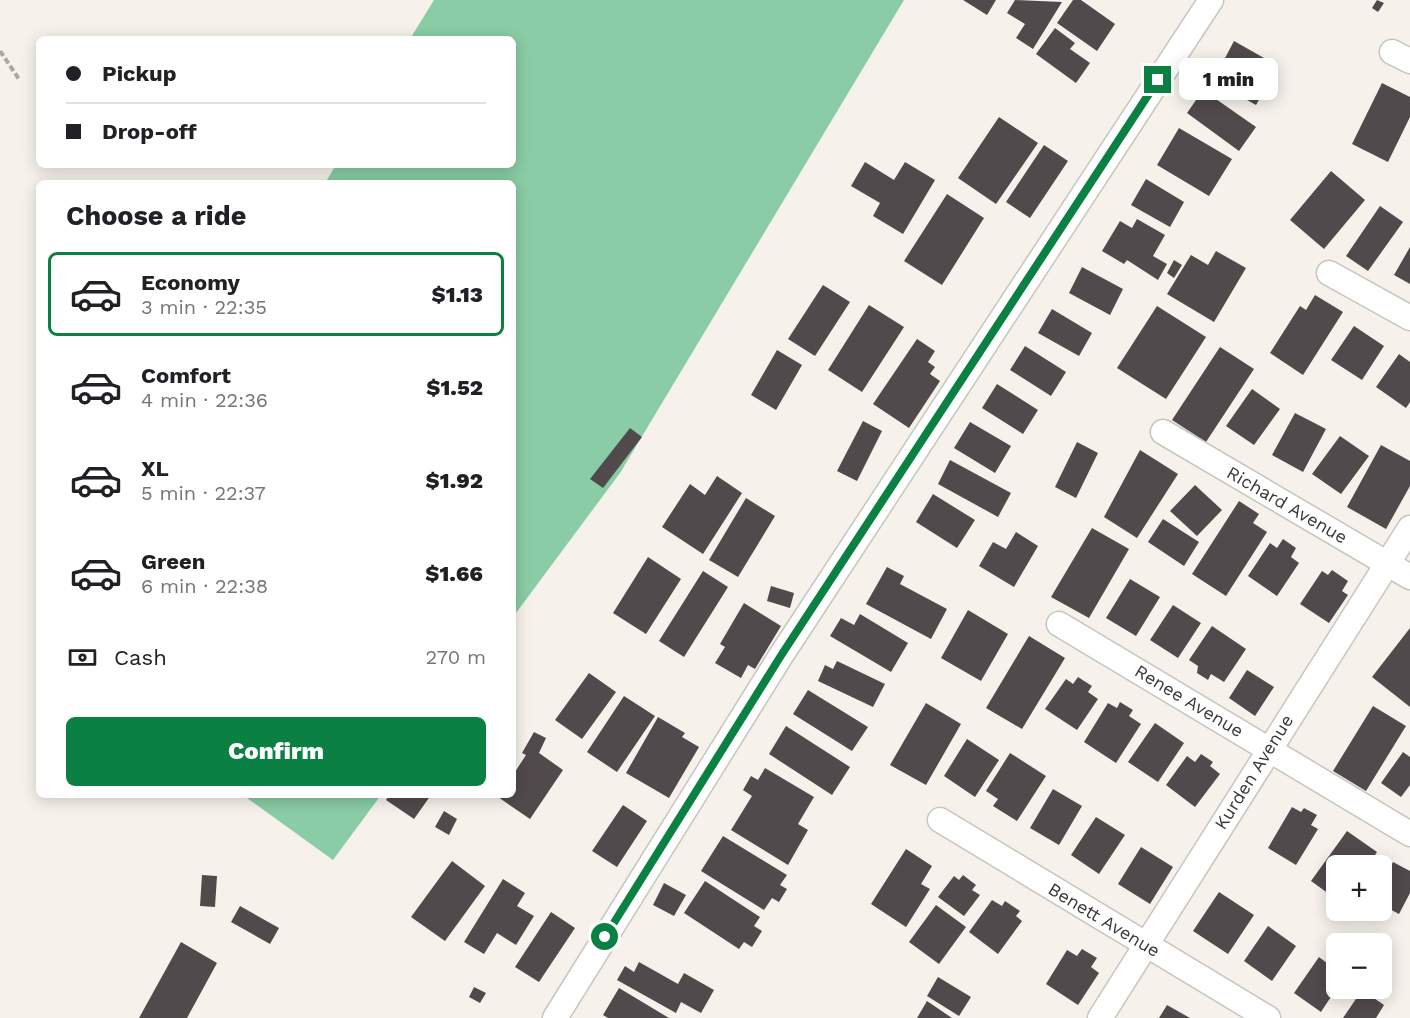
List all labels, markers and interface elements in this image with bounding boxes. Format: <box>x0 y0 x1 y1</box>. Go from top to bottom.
callout: 1 min <box>1179 59 1278 101</box>
text: Pickup <box>102 61 177 86</box>
route end <box>1144 66 1171 93</box>
text: 1 min <box>1203 67 1254 91</box>
text: Drop-off <box>102 119 197 144</box>
text: Choose a ride <box>66 200 246 232</box>
icon: car <box>69 267 123 321</box>
text: Economy <box>141 270 240 295</box>
text: $1.13 <box>432 282 483 307</box>
text: 3 min · 22:35 <box>141 295 267 319</box>
icon: car <box>69 360 123 414</box>
text: Comfort <box>141 363 231 388</box>
text: $1.52 <box>426 375 483 400</box>
text: 4 min · 22:36 <box>141 388 268 412</box>
icon: car <box>69 453 123 507</box>
text: XL <box>141 456 169 481</box>
street label: Richard Avenue <box>1223 462 1351 548</box>
text: $1.92 <box>426 468 483 493</box>
text: 5 min · 22:37 <box>141 481 266 505</box>
icon: car <box>69 546 123 600</box>
text: Green <box>141 549 205 574</box>
text: $1.66 <box>425 561 483 586</box>
text: 6 min · 22:38 <box>141 574 268 598</box>
icon: cash <box>66 641 99 674</box>
text: Cash <box>114 645 167 670</box>
text: 270 m <box>426 645 486 669</box>
street label: Renee Avenue <box>1131 660 1247 741</box>
street label: Kurden Avenue <box>1210 710 1297 833</box>
button: Confirm <box>66 717 486 786</box>
map controls <box>1326 855 1392 999</box>
button: + <box>1326 855 1392 921</box>
street label: Benett Avenue <box>1045 878 1164 961</box>
route start <box>591 923 618 950</box>
button: − <box>1326 933 1392 999</box>

